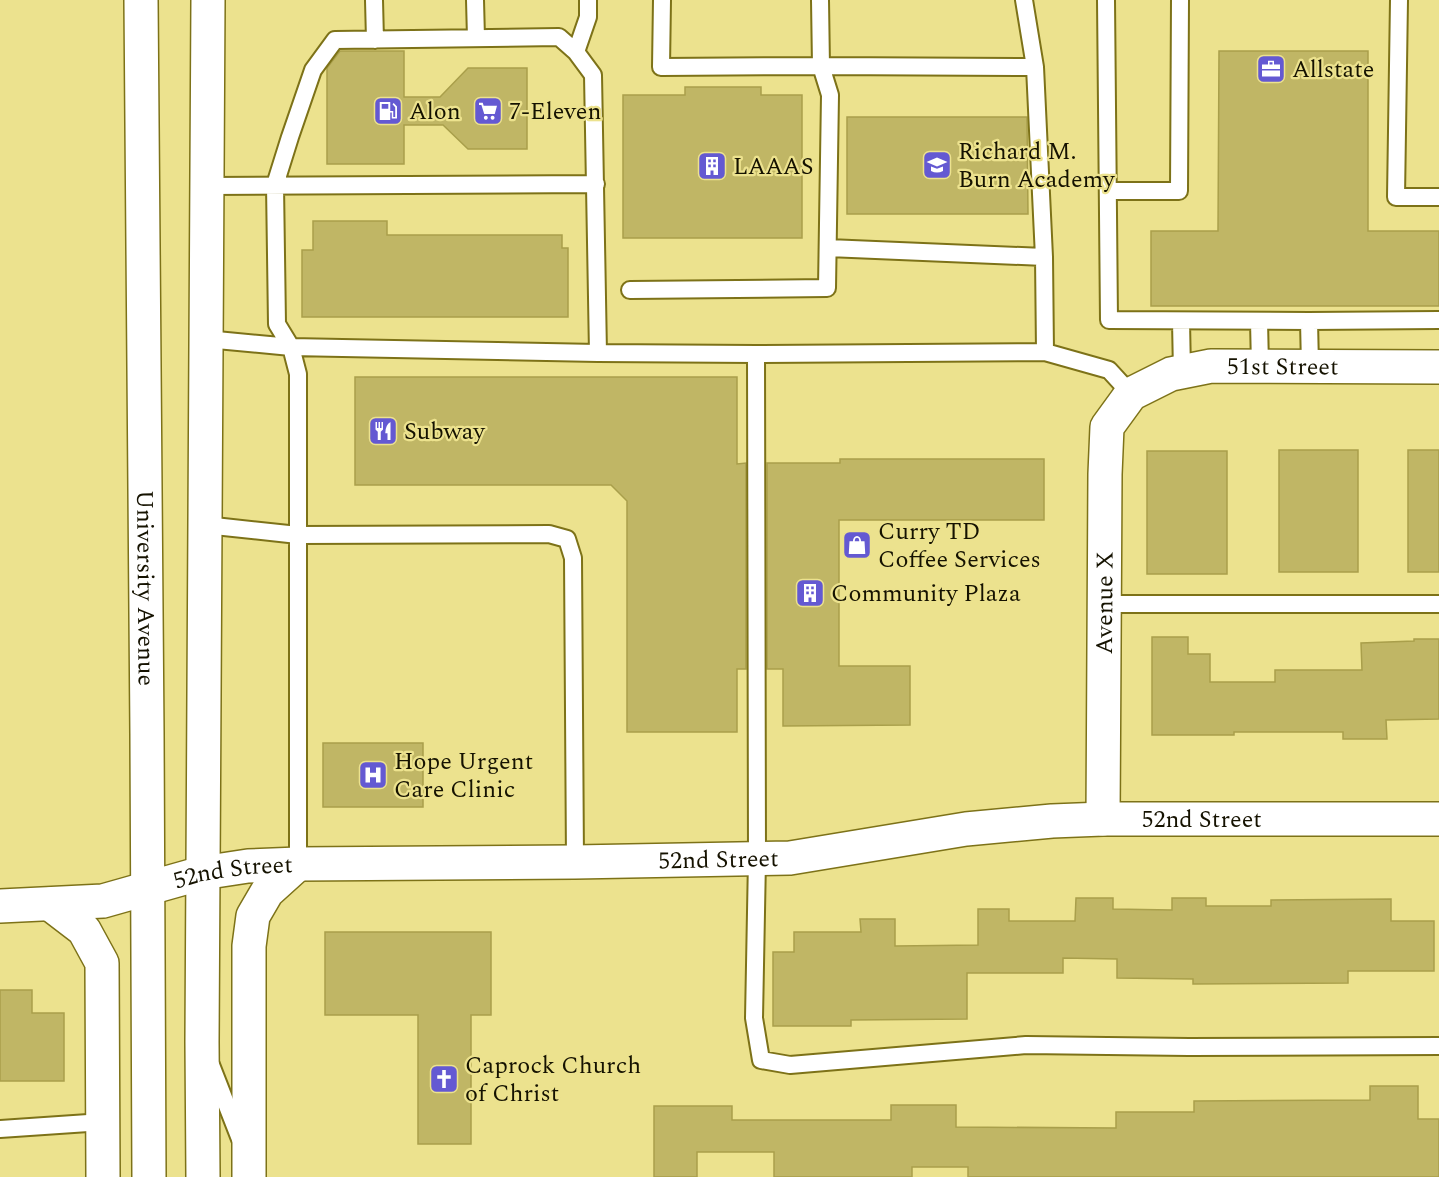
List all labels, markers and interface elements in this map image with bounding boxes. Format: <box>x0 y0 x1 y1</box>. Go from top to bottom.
place label: Allstate <box>1292 52 1374 88</box>
office icon: Allstate <box>1255 53 1287 85</box>
place label: Alon <box>409 94 461 130</box>
place label: 7-Eleven <box>509 94 601 130</box>
fuel station icon: Alon <box>372 95 404 127</box>
supermarket icon: 7-Eleven <box>472 95 504 127</box>
place label: Richard M. Burn Academy <box>958 134 1116 198</box>
place label: LAAAS <box>733 149 813 185</box>
school or university icon: Richard M. Burn Academy <box>921 149 953 181</box>
building icon: LAAAS <box>696 150 728 182</box>
street label: 51st Street <box>1227 349 1339 386</box>
place label: Subway <box>404 414 486 450</box>
restaurant icon: Subway <box>367 415 399 447</box>
street label: University Avenue <box>126 490 164 686</box>
place label: Curry TD Coffee Services <box>878 514 1041 578</box>
shop icon: Curry TD Coffee Services <box>841 529 873 561</box>
street label: Avenue X <box>1087 551 1124 655</box>
place label: Community Plaza <box>831 576 1021 612</box>
building icon: Community Plaza <box>794 577 826 609</box>
place label: Hope Urgent Care Clinic <box>394 744 533 808</box>
hospital icon: Hope Urgent Care Clinic <box>357 759 389 791</box>
street label: 52nd Street <box>1141 802 1262 838</box>
street label: 52nd Street <box>658 841 779 879</box>
street label: 52nd Street <box>169 847 293 899</box>
place label: Caprock Church of Christ <box>465 1048 641 1112</box>
church icon: Caprock Church of Christ <box>428 1063 460 1095</box>

